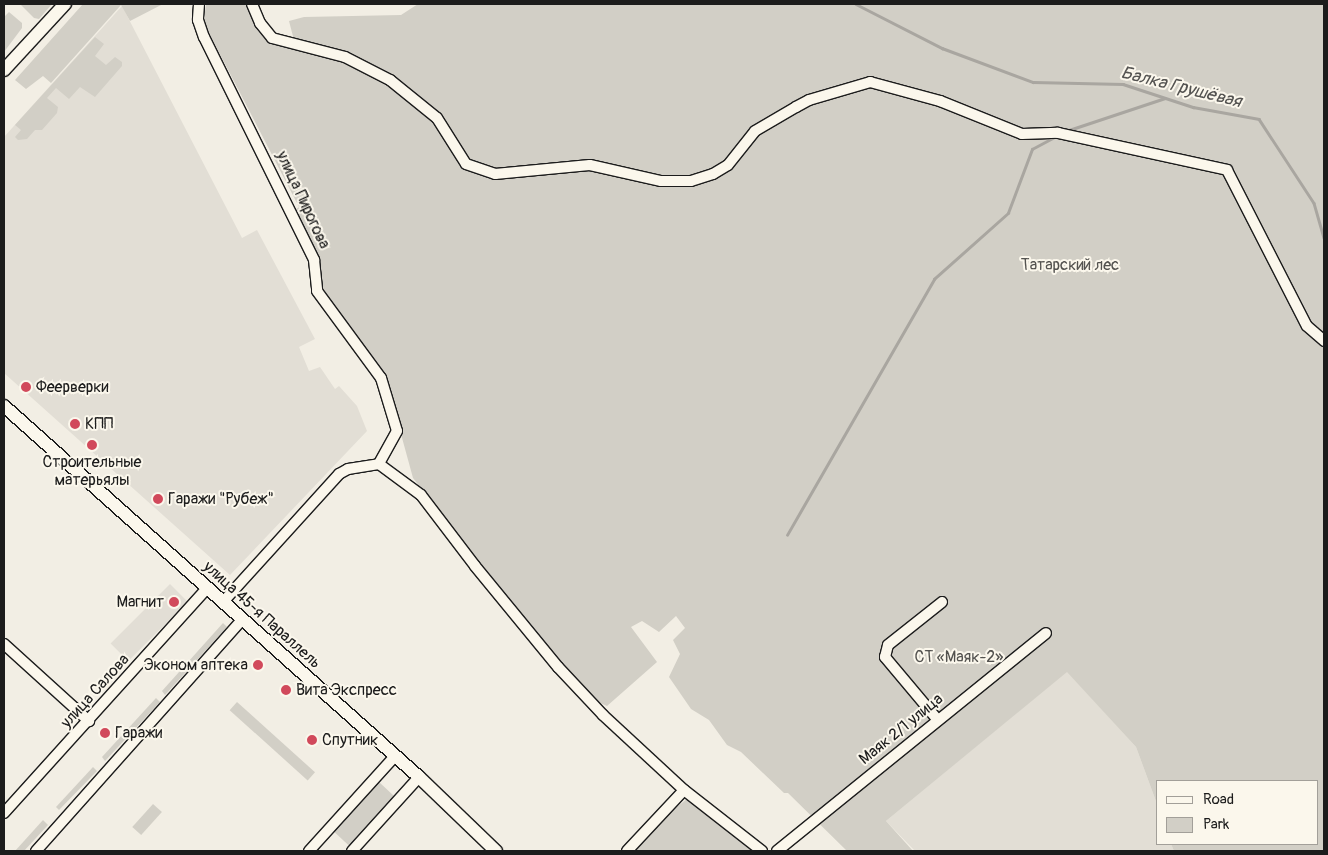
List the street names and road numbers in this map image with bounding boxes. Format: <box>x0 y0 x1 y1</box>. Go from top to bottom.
street label: улица Пирогова <box>272 148 334 252</box>
street label: улица 45-я Параллель <box>199 557 325 673</box>
street label: улица Салова <box>57 650 133 732</box>
street label: Маяк 2/1 улица <box>855 689 947 769</box>

